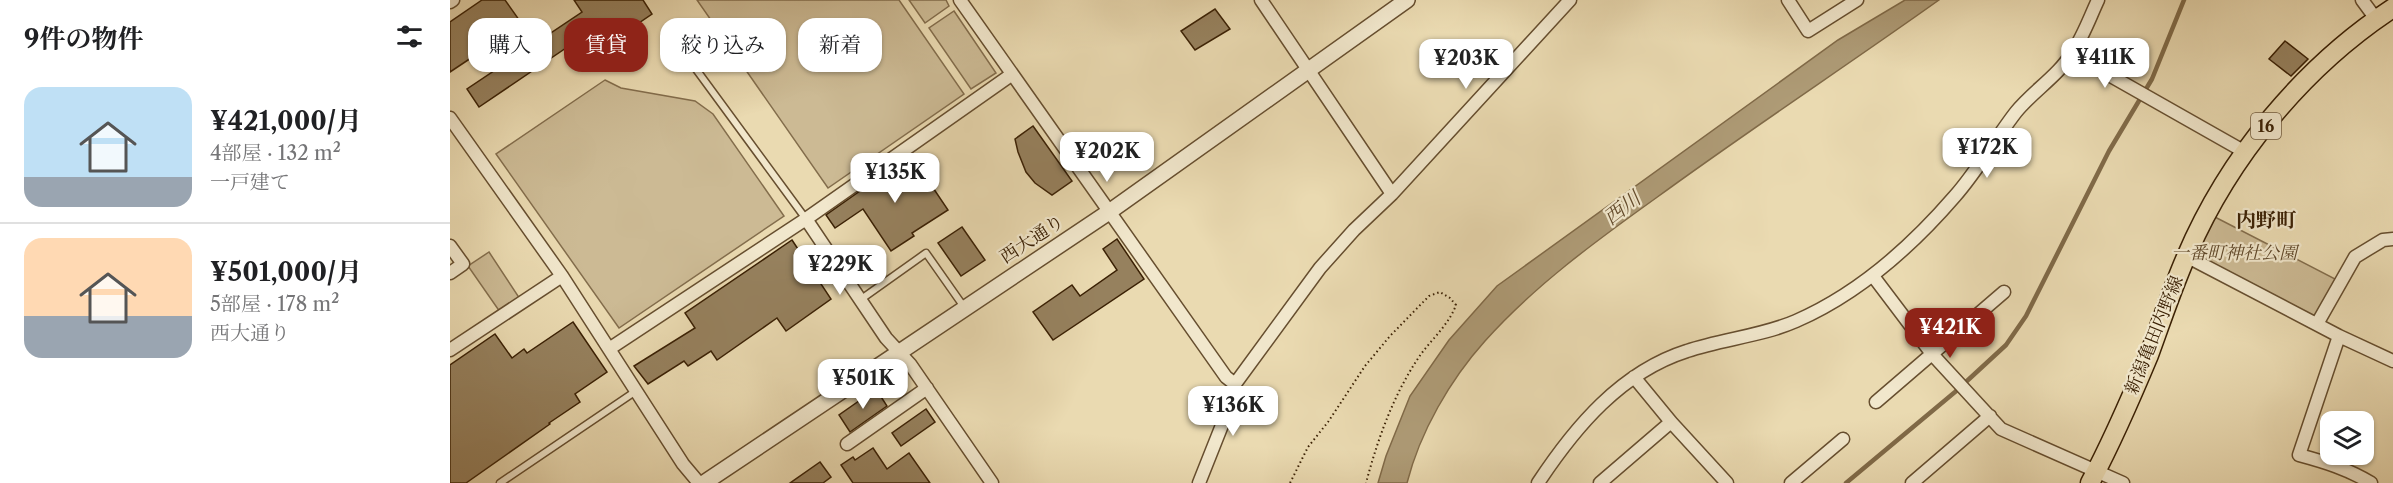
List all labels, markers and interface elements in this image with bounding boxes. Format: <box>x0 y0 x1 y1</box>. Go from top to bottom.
chip: 購入 <box>468 18 552 72</box>
chip: 賃貸 <box>564 18 648 72</box>
chip: 絞り込み <box>660 18 786 72</box>
chip: 新着 <box>798 18 882 72</box>
icon: filters <box>393 20 426 53</box>
text: 9件の物件 <box>24 23 144 55</box>
pin: ¥411K <box>2063 38 2147 89</box>
pin: ¥203K <box>1424 39 1508 90</box>
text: ¥411K <box>2075 45 2135 69</box>
text: ¥203K <box>1433 46 1499 70</box>
text: ¥421,000/月 <box>210 105 362 137</box>
icon: home <box>72 111 144 183</box>
road number: 16 <box>2251 113 2281 139</box>
pin: ¥172K <box>1945 128 2029 179</box>
pin: ¥202K <box>1065 132 1149 183</box>
text: ¥172K <box>1957 135 2017 159</box>
text: ¥202K <box>1074 139 1140 163</box>
text: 4部屋 · 132 m² <box>210 141 341 165</box>
pin: ¥135K <box>853 153 937 204</box>
text: ¥135K <box>864 160 926 184</box>
text: 一戸建て <box>210 170 290 194</box>
water label: 西川 <box>1599 185 1647 230</box>
district label: 内野町 <box>2236 208 2297 232</box>
street label: 西大通り <box>996 210 1068 268</box>
park label: 一番町神社公園 <box>2171 242 2300 264</box>
pin: ¥229K <box>798 245 882 296</box>
text: ¥229K <box>807 252 873 276</box>
text: ¥501,000/月 <box>210 256 362 288</box>
icon: home <box>72 262 144 334</box>
street label: 新潟亀田内野線 <box>2120 272 2188 398</box>
text: 5部屋 · 178 m² <box>210 292 339 316</box>
pin: ¥421K <box>1908 308 1992 359</box>
text: ¥421K <box>1919 315 1981 339</box>
text: 西大通り <box>210 321 290 345</box>
pin: ¥501K <box>821 359 905 410</box>
text: ¥501K <box>832 366 894 390</box>
pin: ¥136K <box>1191 386 1275 437</box>
text: ¥136K <box>1202 393 1264 417</box>
map controls <box>2320 411 2374 465</box>
button: layers <box>2320 411 2374 465</box>

